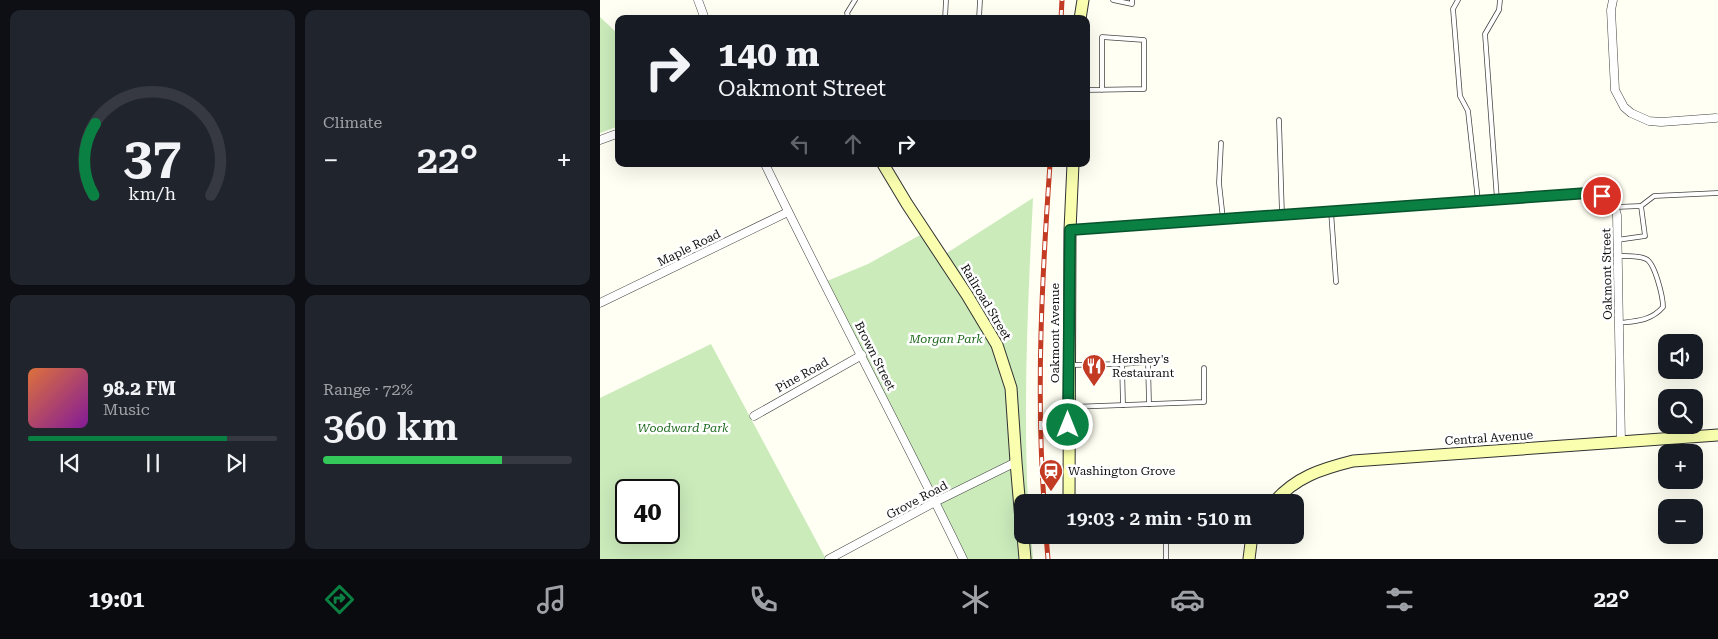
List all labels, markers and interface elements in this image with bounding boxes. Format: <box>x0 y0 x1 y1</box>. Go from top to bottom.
text: 140 m <box>718 34 819 75</box>
icon: right <box>635 35 700 100</box>
text: Oakmont Street <box>718 76 886 101</box>
text: Climate <box>323 113 382 132</box>
text: 37 <box>123 126 182 187</box>
icon: left <box>786 130 814 158</box>
icon: ahead <box>839 130 867 158</box>
icon: right <box>892 130 920 158</box>
text: 22° <box>417 138 478 182</box>
text: − <box>323 144 339 177</box>
text: + <box>556 144 572 177</box>
pin <box>1581 175 1623 217</box>
icon: arrive <box>1588 182 1616 210</box>
text: km/h <box>129 183 177 204</box>
street label: Maple Road <box>655 227 723 269</box>
street label: Oakmont Street <box>1599 228 1615 320</box>
street label: Railroad Street <box>958 262 1014 343</box>
street label: Oakmont Avenue <box>1048 282 1062 383</box>
street label: Brown Street <box>852 319 899 393</box>
park label: Morgan Park <box>908 332 983 346</box>
map controls <box>1658 334 1703 544</box>
button: sound <box>1658 334 1703 379</box>
place label: Hershey's Restaurant <box>1112 352 1175 380</box>
restaurant icon: Hershey's Restaurant <box>1081 353 1107 387</box>
street label: Pine Road <box>773 355 831 395</box>
text: 98.2 FM <box>103 377 176 400</box>
text: Range · 72% <box>323 380 413 399</box>
button: search <box>1658 389 1703 434</box>
position arrow <box>1041 398 1093 450</box>
text: Music <box>103 400 150 419</box>
text: 360 km <box>323 405 458 449</box>
park label: Woodward Park <box>638 421 729 435</box>
street label: Central Avenue <box>1444 428 1534 448</box>
button: + <box>1658 444 1703 489</box>
icon: previous <box>56 449 84 477</box>
icon: pause <box>139 449 167 477</box>
icon: next <box>222 449 250 477</box>
station icon: Washington Grove <box>1038 458 1064 492</box>
place label: Washington Grove <box>1068 464 1176 478</box>
street label: Grove Road <box>884 478 950 522</box>
speed limit sign: 40 <box>615 479 680 544</box>
button: − <box>1658 499 1703 544</box>
text: 19:03 · 2 min · 510 m <box>1066 507 1252 530</box>
icon: directions <box>322 582 357 617</box>
icon: music <box>534 582 569 617</box>
icon: phone <box>746 582 781 617</box>
icon: climate <box>958 582 993 617</box>
icon: car <box>1170 582 1205 617</box>
icon: filters <box>1382 582 1417 617</box>
text: 19:01 <box>89 587 145 612</box>
text: 22° <box>1594 587 1629 612</box>

